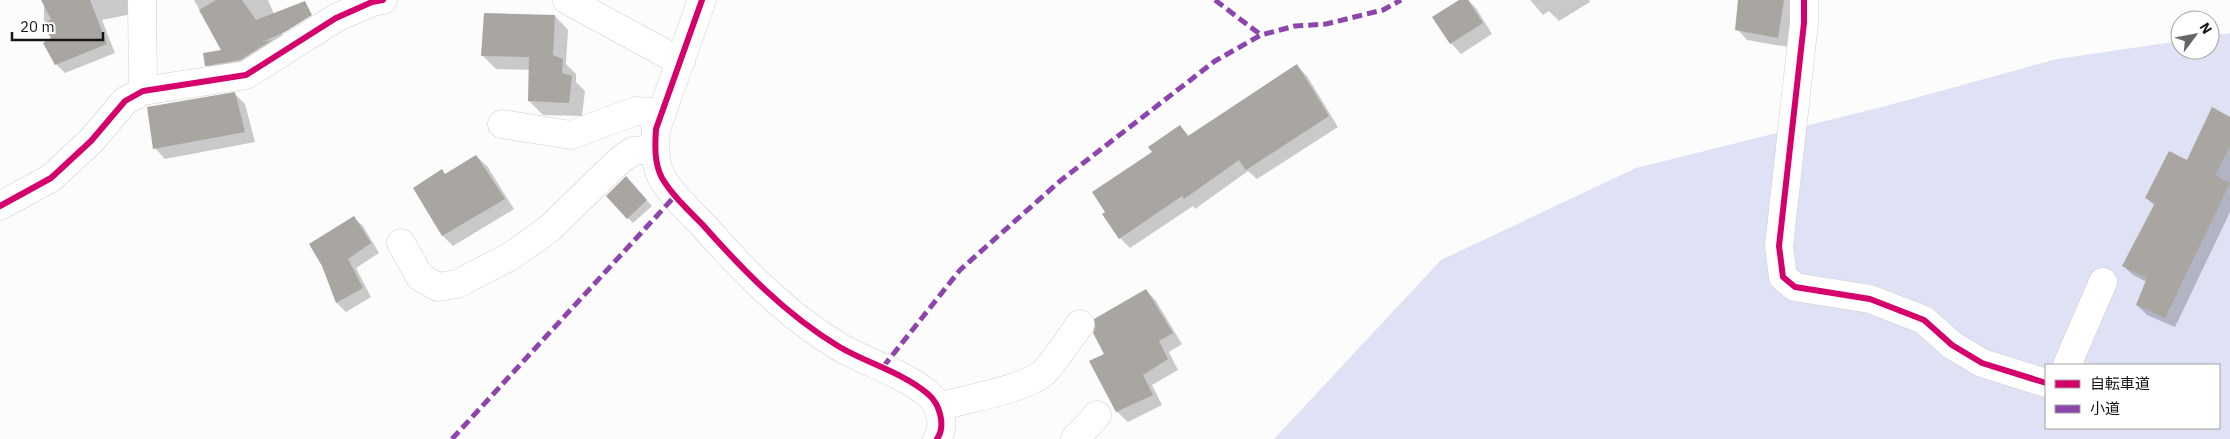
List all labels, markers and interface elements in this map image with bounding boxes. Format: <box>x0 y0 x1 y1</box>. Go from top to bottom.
scale bar <box>12 10 104 42</box>
north arrow <box>2170 10 2220 60</box>
text: 20 m <box>20 17 55 36</box>
text: N <box>2196 19 2216 37</box>
legend <box>2045 364 2220 429</box>
text: 自転車道 <box>2090 374 2150 393</box>
text: 小道 <box>2090 399 2120 418</box>

